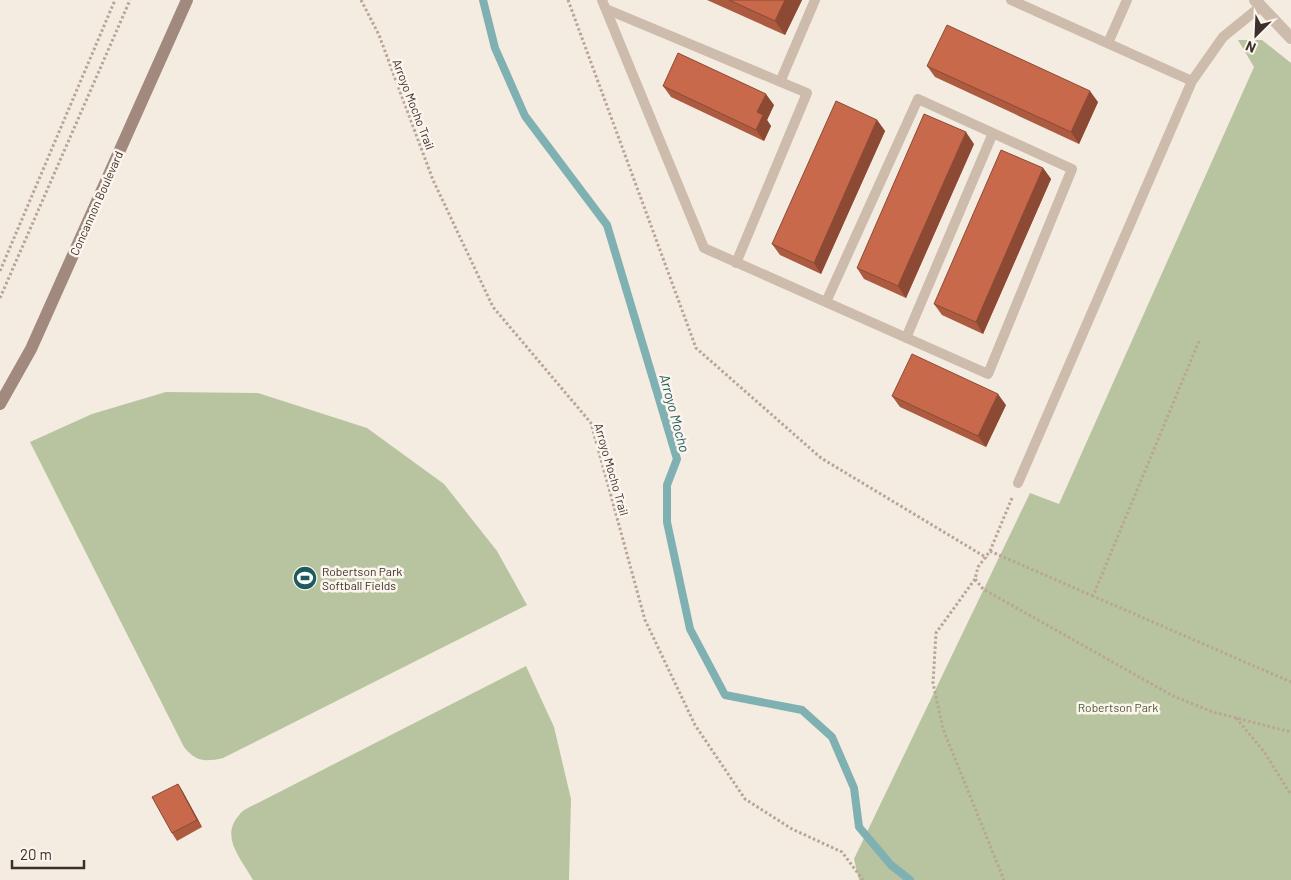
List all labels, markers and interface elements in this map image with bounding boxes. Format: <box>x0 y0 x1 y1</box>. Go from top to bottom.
north arrow <box>1231 10 1281 60</box>
text: N <box>1243 38 1258 57</box>
street label: Arroyo Mocho Trail <box>390 57 438 151</box>
street label: Concannon Boulevard <box>67 149 125 257</box>
water label: Arroyo Mocho <box>656 372 694 454</box>
street label: Arroyo Mocho Trail <box>592 421 632 517</box>
place label: Robertson Park Softball Fields <box>322 564 402 592</box>
sports icon: Robertson Park Softball Fields <box>292 565 318 591</box>
park label: Robertson Park <box>1078 700 1158 714</box>
scale bar <box>12 838 85 870</box>
text: 20 m <box>20 845 52 863</box>

